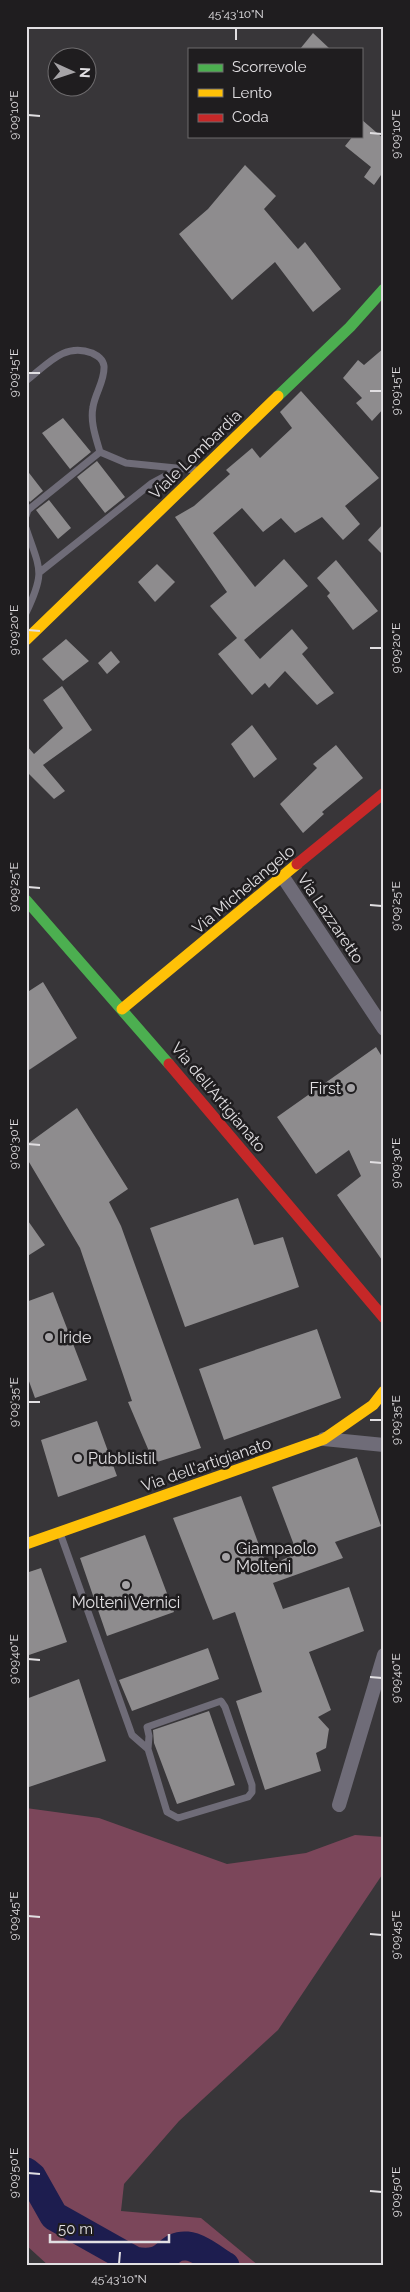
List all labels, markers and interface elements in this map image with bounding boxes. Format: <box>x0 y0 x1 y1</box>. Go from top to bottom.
text: 45°43'10"N <box>208 7 264 21</box>
north arrow <box>48 48 98 98</box>
legend <box>188 48 362 138</box>
text: Scorrevole <box>232 58 307 76</box>
text: N <box>77 67 93 78</box>
text: Lento <box>232 84 272 102</box>
text: 9°09'10"E <box>7 90 21 140</box>
text: Coda <box>232 108 269 126</box>
text: 9°09'10"E <box>389 109 403 159</box>
text: 9°09'15"E <box>7 349 21 397</box>
text: 9°09'15"E <box>389 367 403 415</box>
street label: Viale Lombardia <box>145 406 245 503</box>
text: 9°09'20"E <box>7 605 21 655</box>
text: 9°09'20"E <box>389 623 403 673</box>
street label: Via Michelangelo <box>188 841 298 938</box>
text: 9°09'25"E <box>7 862 21 912</box>
street label: Via Lazzaretto <box>294 870 368 967</box>
text: 9°09'25"E <box>389 881 403 931</box>
street label: Via dell'Artigianato <box>167 1039 270 1156</box>
place label: First <box>309 1079 342 1098</box>
marker: First <box>345 1082 357 1094</box>
text: 9°09'30"E <box>7 1119 21 1169</box>
text: 9°09'30"E <box>389 1138 403 1188</box>
place label: Iride <box>59 1328 91 1347</box>
marker: Iride <box>43 1331 55 1343</box>
text: 9°09'35"E <box>7 1377 21 1427</box>
text: 9°09'35"E <box>389 1395 403 1445</box>
street label: Via dell'artigianato <box>139 1433 274 1496</box>
place label: Pubblistil <box>88 1449 157 1468</box>
marker: Pubblistil <box>72 1452 84 1464</box>
place label: Giampaolo Molteni <box>236 1539 316 1576</box>
marker: Giampaolo Molteni <box>220 1551 232 1563</box>
marker: Molteni Vernici <box>120 1579 132 1591</box>
place label: Molteni Vernici <box>72 1593 180 1612</box>
text: 9°09'40"E <box>7 1634 21 1684</box>
text: 9°09'40"E <box>389 1653 403 1703</box>
text: 9°09'45"E <box>7 1891 21 1941</box>
text: 9°09'45"E <box>389 1910 403 1960</box>
text: 9°09'50"E <box>7 2148 21 2198</box>
text: 9°09'50"E <box>389 2167 403 2217</box>
scale bar <box>50 2212 169 2244</box>
text: 50 m <box>58 2220 93 2238</box>
text: 45°43'10"N <box>91 2272 147 2286</box>

